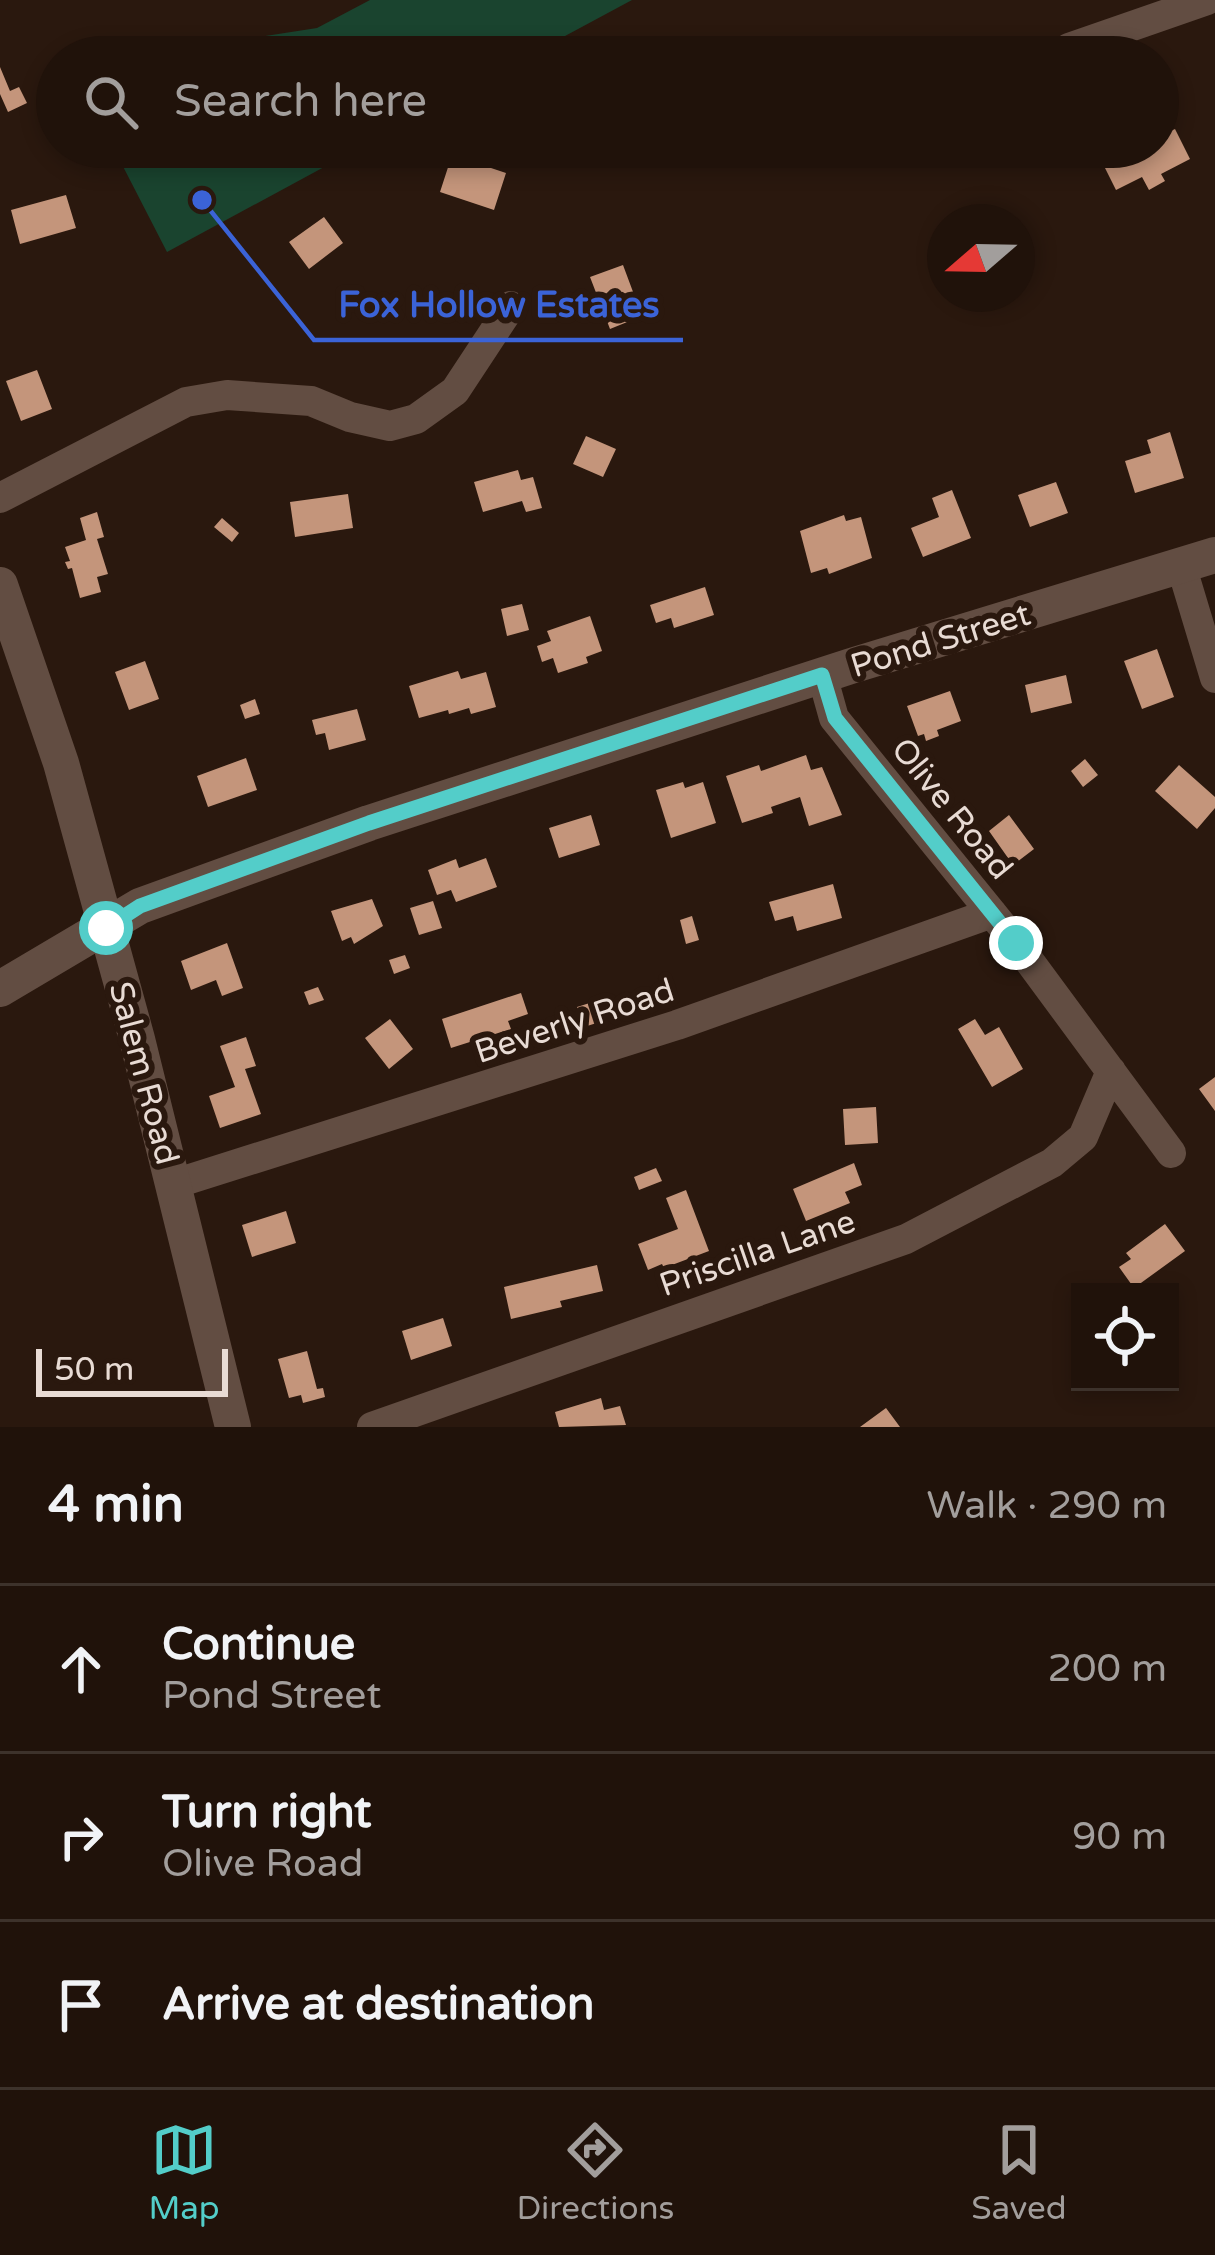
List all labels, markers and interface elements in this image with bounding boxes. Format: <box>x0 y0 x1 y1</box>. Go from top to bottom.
search box <box>36 36 1179 168</box>
icon: search <box>78 69 144 135</box>
text: Search here <box>174 75 427 129</box>
north arrow <box>927 204 1035 312</box>
callout: Fox Hollow Estates <box>314 268 683 340</box>
text: Fox Hollow Estates <box>338 284 660 327</box>
street label: Pond Street <box>846 595 1035 686</box>
street label: Olive Road <box>883 730 1021 887</box>
route start <box>79 901 133 955</box>
route end <box>989 916 1043 970</box>
street label: Beverly Road <box>470 971 679 1072</box>
street label: Salem Road <box>100 978 187 1169</box>
street label: Priscilla Lane <box>655 1202 860 1305</box>
map controls <box>1071 1283 1179 1391</box>
button: locate <box>1071 1283 1179 1391</box>
scale bar <box>36 1343 228 1396</box>
text: 50 m <box>54 1350 134 1389</box>
text: 4 min <box>48 1474 184 1536</box>
text: Walk · 290 m <box>926 1482 1167 1529</box>
text: Continue <box>162 1618 355 1672</box>
icon: ahead <box>48 1636 114 1702</box>
text: 200 m <box>1048 1645 1167 1692</box>
text: Pond Street <box>162 1672 381 1719</box>
text: Turn right <box>162 1786 371 1840</box>
icon: right <box>48 1804 114 1870</box>
text: 90 m <box>1072 1813 1167 1860</box>
text: Olive Road <box>162 1840 363 1887</box>
icon: arrive <box>48 1972 114 2038</box>
text: Arrive at destination <box>162 1978 594 2032</box>
tab: Map <box>148 2117 220 2228</box>
tab: Directions <box>516 2117 674 2228</box>
tab: Saved <box>971 2117 1067 2228</box>

